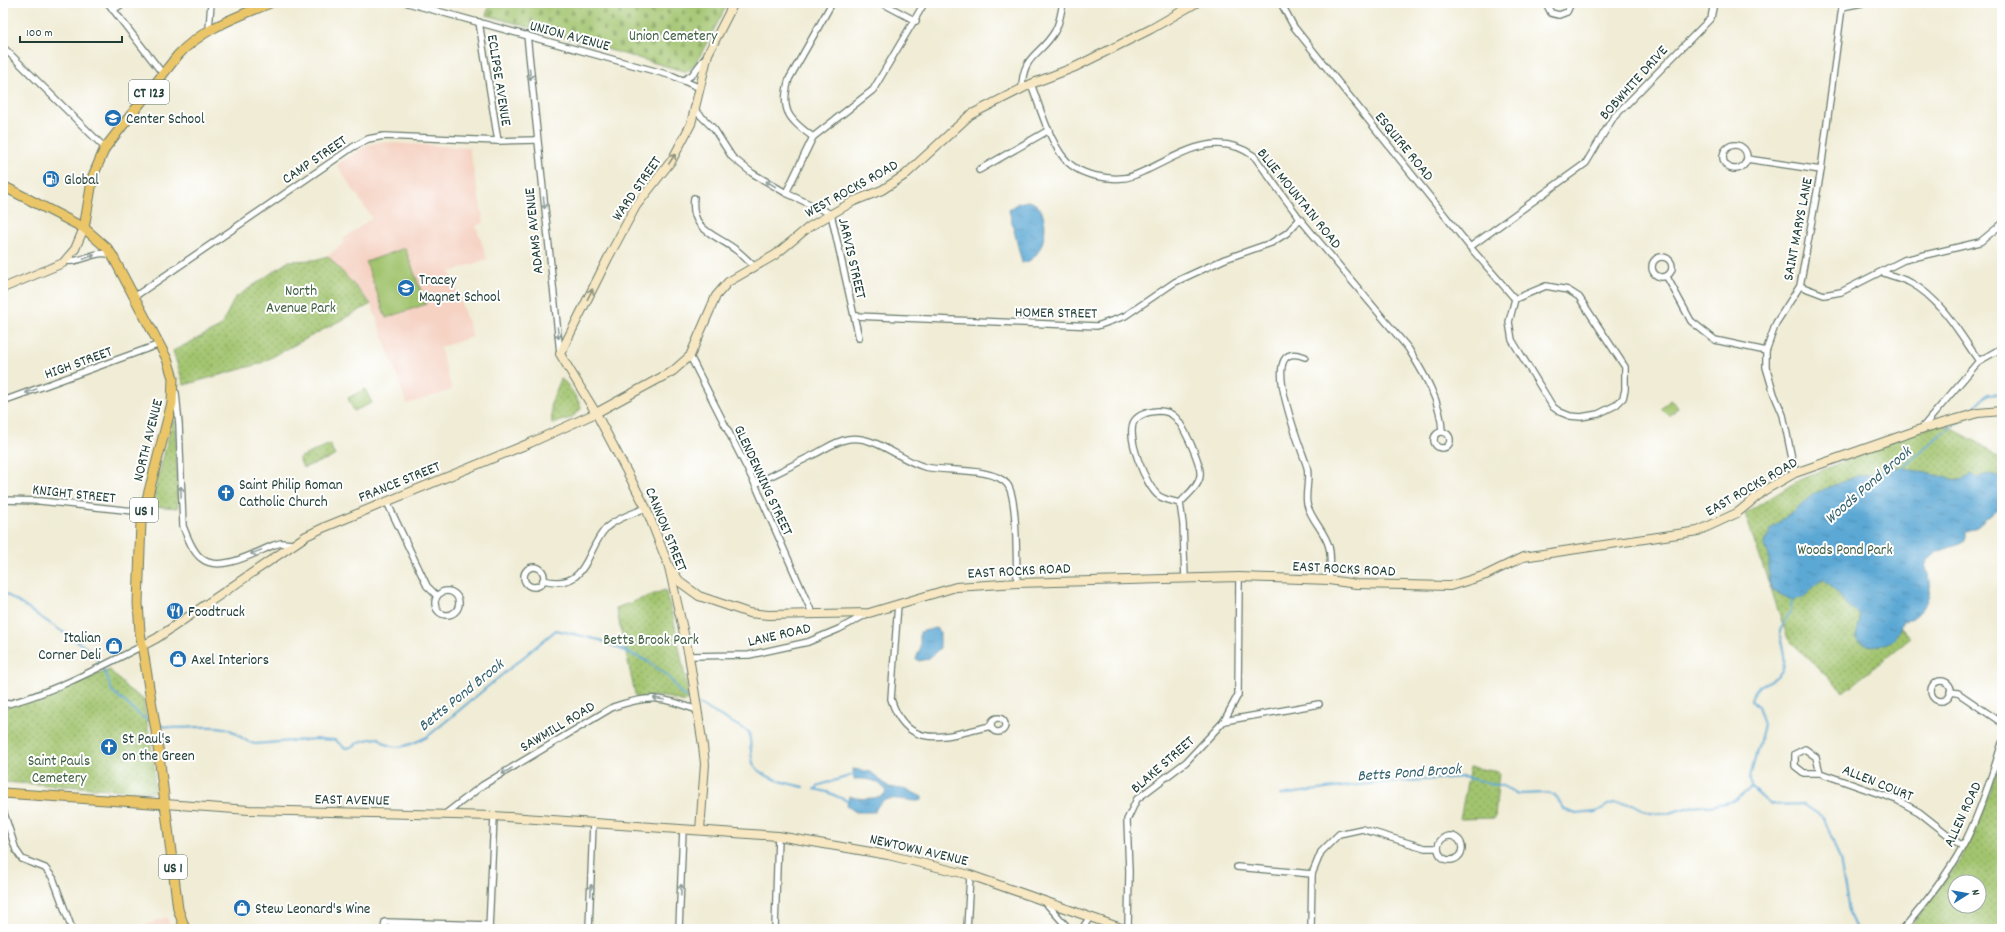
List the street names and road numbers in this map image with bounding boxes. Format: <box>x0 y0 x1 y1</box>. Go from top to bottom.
street label: UNION AVENUE <box>527 16 612 58</box>
street label: ECLIPSE AVENUE <box>480 33 516 128</box>
street label: BOBWHITE DRIVE <box>1595 41 1674 126</box>
road number: CT 123 <box>129 80 169 104</box>
street label: ESQUIRE ROAD <box>1369 108 1438 187</box>
street label: CAMP STREET <box>278 131 352 191</box>
street label: BLUE MOUNTAIN ROAD <box>1251 144 1346 255</box>
street label: WARD STREET <box>607 152 668 226</box>
street label: WEST ROCKS ROAD <box>801 155 903 224</box>
street label: SAINT MARYS LANE <box>1778 176 1820 283</box>
street label: ADAMS AVENUE <box>520 186 550 275</box>
street label: JARVIS STREET <box>831 216 871 301</box>
street label: HOMER STREET <box>1015 302 1097 326</box>
street label: HIGH STREET <box>42 341 116 386</box>
street label: NORTH AVENUE <box>128 397 170 484</box>
street label: GLENDENNING STREET <box>727 422 797 540</box>
street label: EAST ROCKS ROAD <box>1702 452 1802 523</box>
street label: FRANCE STREET <box>355 456 444 509</box>
street label: KNIGHT STREET <box>31 480 116 510</box>
street label: CANNON STREET <box>638 484 692 575</box>
road number: US 1 <box>130 498 158 522</box>
street label: EAST ROCKS ROAD <box>1292 556 1396 584</box>
street label: EAST ROCKS ROAD <box>967 558 1071 586</box>
street label: LANE ROAD <box>746 618 813 654</box>
street label: SAWMILL ROAD <box>516 696 600 759</box>
street label: BLAKE STREET <box>1127 732 1200 799</box>
street label: ALLEN COURT <box>1839 760 1916 808</box>
street label: ALLEN ROAD <box>1939 778 1989 851</box>
street label: EAST AVENUE <box>314 789 390 813</box>
street label: NEWTOWN AVENUE <box>867 829 970 873</box>
road number: US 1 <box>159 855 187 879</box>

